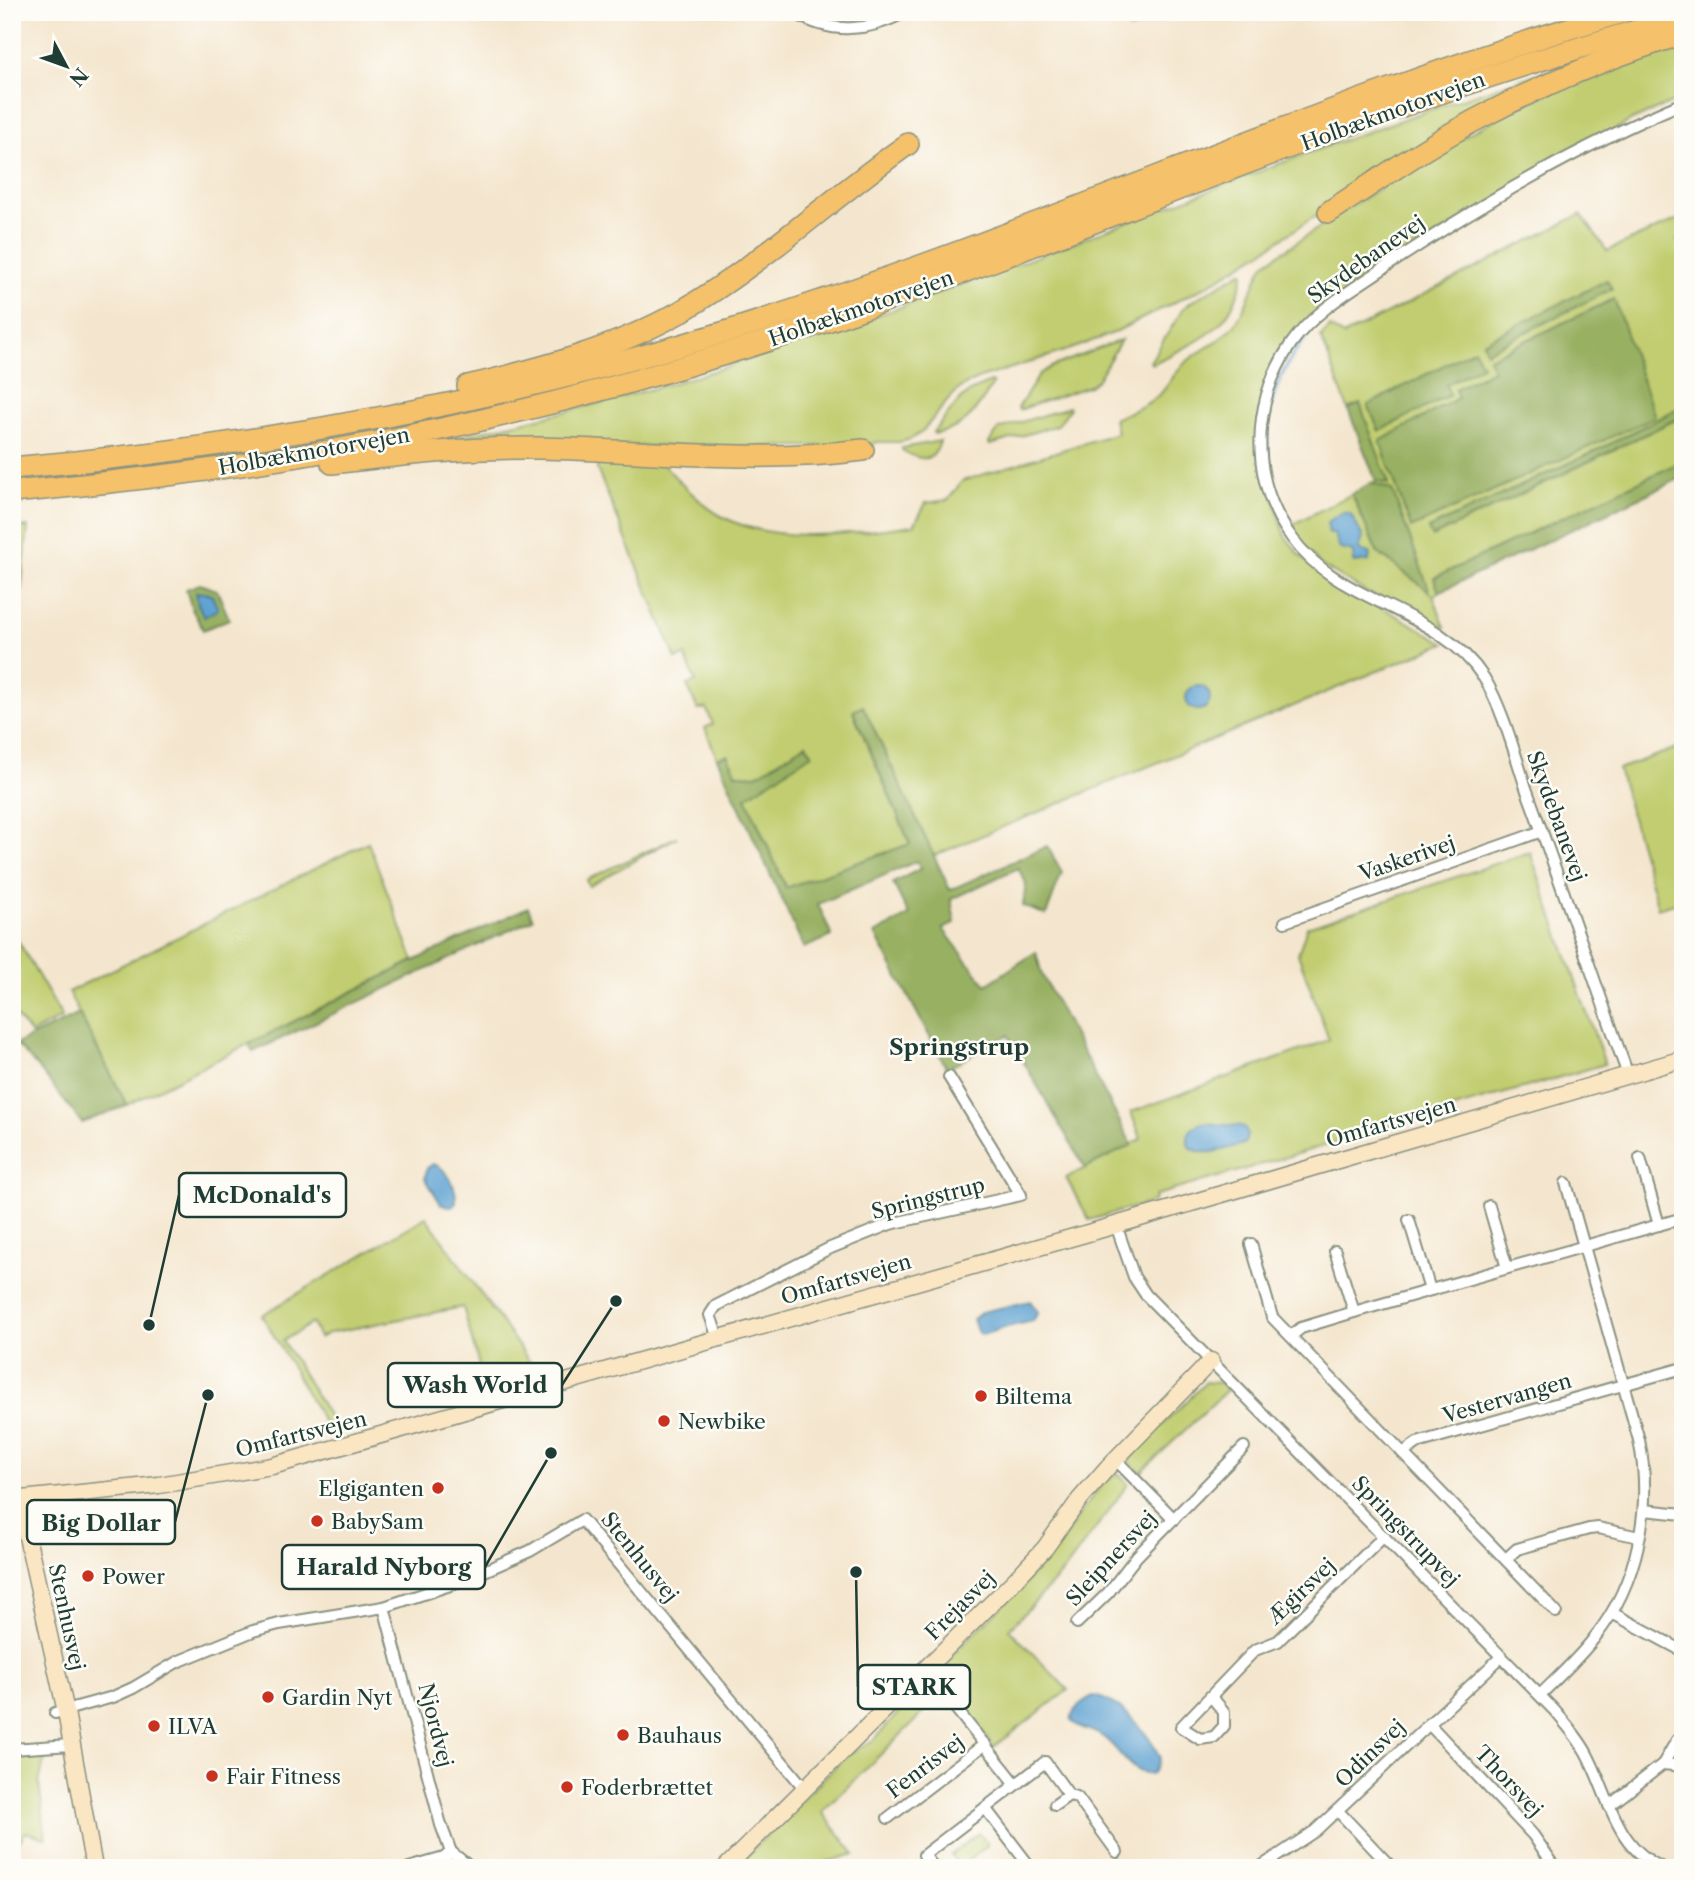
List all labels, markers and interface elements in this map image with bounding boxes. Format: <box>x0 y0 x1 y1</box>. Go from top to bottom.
north arrow <box>32 32 102 102</box>
text: N <box>64 63 93 91</box>
street label: Holbækmotorvejen <box>1298 66 1488 156</box>
street label: Skydebanevej <box>1303 210 1429 308</box>
street label: Holbækmotorvejen <box>765 265 957 351</box>
street label: Holbækmotorvejen <box>216 422 412 480</box>
street label: Skydebanevej <box>1522 747 1592 885</box>
street label: Vaskerivej <box>1355 830 1458 886</box>
district label: Springstrup <box>889 1033 1029 1061</box>
street label: Omfartsvejen <box>1323 1091 1459 1153</box>
street label: Springstrup <box>869 1172 987 1224</box>
callout: McDonald's <box>179 1173 346 1217</box>
text: McDonald's <box>192 1181 332 1209</box>
street label: Omfartsvejen <box>778 1248 914 1310</box>
callout: Wash World <box>388 1363 562 1407</box>
street label: Vestervangen <box>1439 1368 1574 1429</box>
text: Wash World <box>402 1371 548 1399</box>
place label: Biltema <box>995 1384 1073 1409</box>
marker: Biltema <box>973 1388 989 1404</box>
street label: Omfartsvejen <box>233 1406 369 1462</box>
place label: Newbike <box>678 1409 766 1434</box>
marker: Newbike <box>656 1413 672 1429</box>
street label: Springstrupvej <box>1347 1470 1465 1592</box>
place label: Elgiganten <box>318 1476 424 1501</box>
marker: Elgiganten <box>430 1480 446 1496</box>
callout: Big Dollar <box>27 1500 175 1544</box>
street label: Sleipnersvej <box>1061 1505 1161 1611</box>
street label: Stenhusvej <box>596 1507 684 1607</box>
text: Big Dollar <box>41 1509 162 1537</box>
place label: BabySam <box>331 1509 424 1534</box>
marker: BabySam <box>309 1513 325 1529</box>
callout: Harald Nyborg <box>282 1545 485 1589</box>
street label: Ægirsvej <box>1261 1552 1340 1630</box>
text: Harald Nyborg <box>296 1553 472 1581</box>
street label: Stenhusvej <box>43 1561 91 1673</box>
place label: Power <box>102 1564 165 1589</box>
street label: Frejasvej <box>920 1565 1000 1645</box>
marker: Power <box>80 1568 96 1584</box>
callout: STARK <box>858 1665 970 1709</box>
text: STARK <box>872 1673 957 1701</box>
street label: Njordvej <box>414 1680 458 1770</box>
place label: Gardin Nyt <box>282 1685 393 1710</box>
marker: Gardin Nyt <box>260 1689 276 1705</box>
place label: ILVA <box>168 1714 218 1739</box>
street label: Odinsvej <box>1330 1714 1410 1792</box>
marker: ILVA <box>146 1718 162 1734</box>
place label: Bauhaus <box>637 1723 722 1748</box>
marker: Bauhaus <box>615 1727 631 1743</box>
street label: Fenrisvej <box>881 1729 969 1803</box>
street label: Thorsvej <box>1470 1740 1548 1822</box>
place label: Fair Fitness <box>226 1764 341 1789</box>
marker: Fair Fitness <box>204 1768 220 1784</box>
place label: Foderbrættet <box>581 1775 714 1800</box>
marker: Foderbrættet <box>559 1779 575 1795</box>

